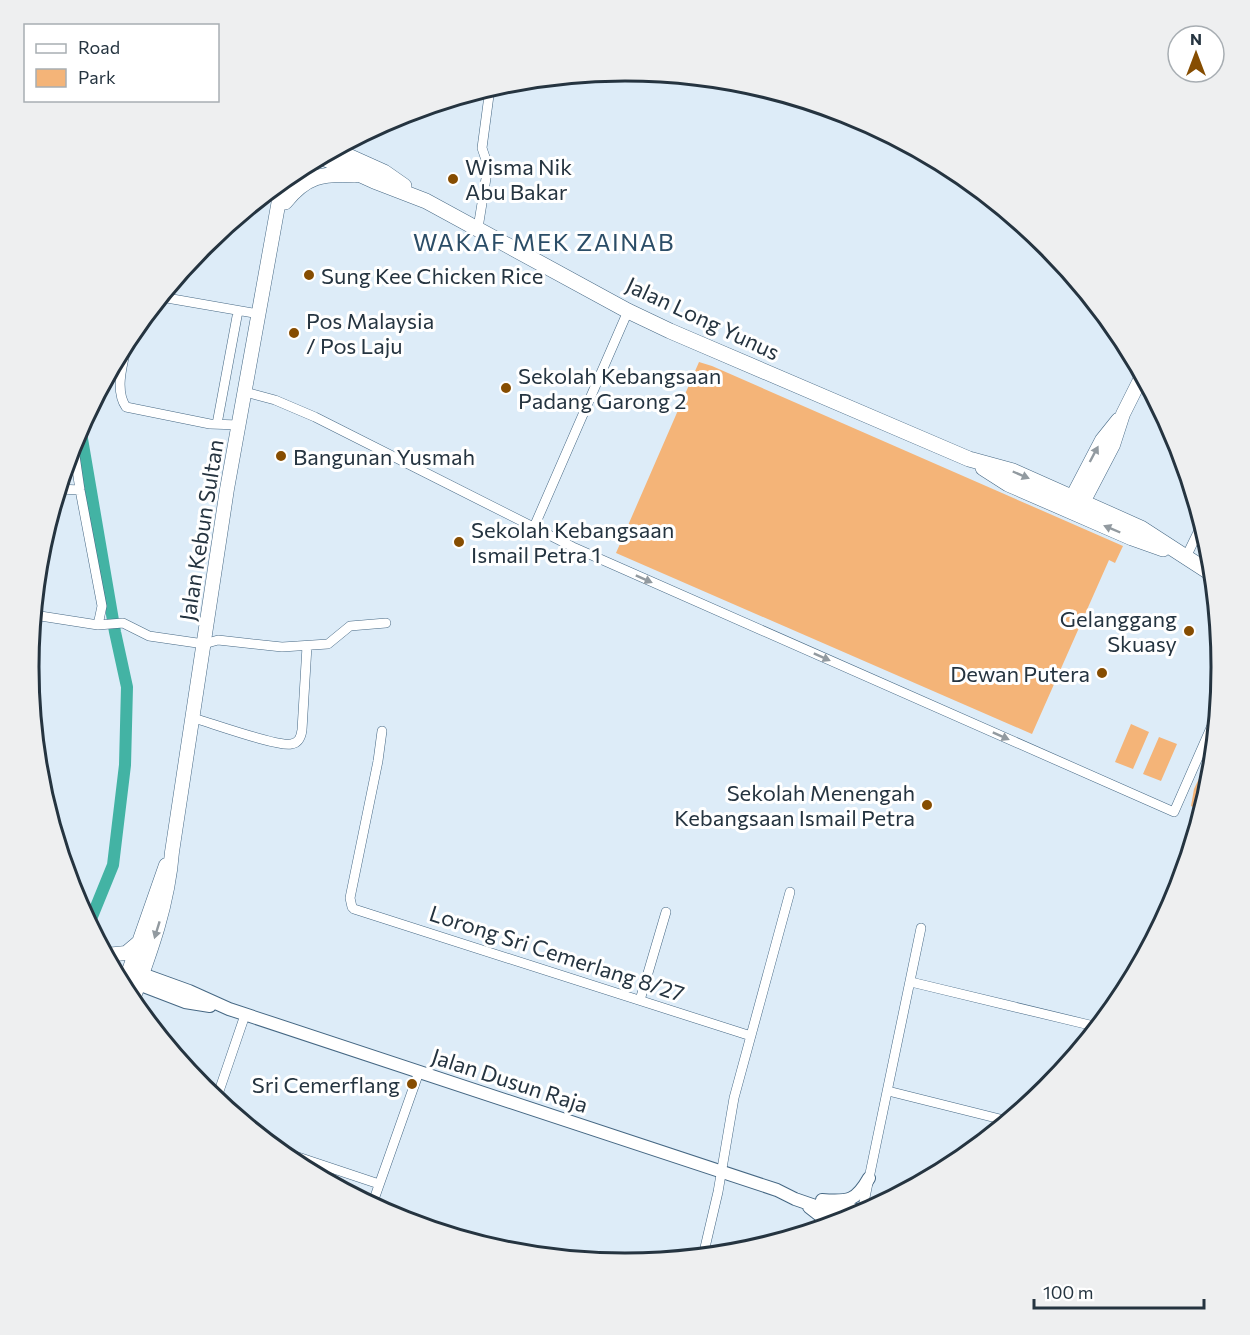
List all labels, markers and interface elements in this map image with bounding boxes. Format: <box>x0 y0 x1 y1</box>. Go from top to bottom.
legend <box>24 24 219 102</box>
north arrow <box>1166 24 1226 84</box>
text: N <box>1190 29 1202 48</box>
text: Road <box>78 36 120 58</box>
text: Park <box>78 66 116 88</box>
place label: Wisma Nik Abu Bakar <box>465 153 572 205</box>
marker: Wisma Nik Abu Bakar <box>446 172 460 186</box>
district label: WAKAF MEK ZAINAB <box>413 227 675 256</box>
place label: Sung Kee Chicken Rice <box>321 262 543 289</box>
marker: Sung Kee Chicken Rice <box>302 268 316 282</box>
street label: Jalan Long Yunus <box>622 271 784 365</box>
place label: Pos Malaysia / Pos Laju <box>306 307 434 359</box>
marker: Pos Malaysia / Pos Laju <box>287 326 301 340</box>
place label: Sekolah Kebangsaan Padang Garong 2 <box>518 362 721 414</box>
marker: Sekolah Kebangsaan Padang Garong 2 <box>499 381 513 395</box>
street label: Jalan Kebun Sultan <box>173 437 229 623</box>
place label: Bangunan Yusmah <box>293 443 475 470</box>
one-way arrow <box>1090 445 1099 462</box>
marker: Bangunan Yusmah <box>274 449 288 463</box>
one-way arrow <box>1013 470 1031 480</box>
place label: Sekolah Kebangsaan Ismail Petra 1 <box>471 516 674 568</box>
one-way arrow <box>1102 524 1120 534</box>
marker: Sekolah Kebangsaan Ismail Petra 1 <box>452 535 466 549</box>
one-way arrow <box>635 574 652 583</box>
place label: Gelanggang Skuasy <box>1060 605 1177 657</box>
marker: Gelanggang Skuasy <box>1182 624 1196 638</box>
one-way arrow <box>814 652 832 662</box>
place label: Dewan Putera <box>950 660 1090 687</box>
marker: Dewan Putera <box>1095 666 1109 680</box>
one-way arrow <box>992 731 1009 740</box>
place label: Sekolah Menengah Kebangsaan Ismail Petra <box>674 779 915 831</box>
marker: Sekolah Menengah Kebangsaan Ismail Petra <box>920 798 934 812</box>
street label: Lorong Sri Cemerlang 8/27 <box>426 899 688 1007</box>
one-way arrow <box>152 921 161 939</box>
street label: Jalan Dusun Raja <box>428 1042 592 1118</box>
place label: Sri Cemerflang <box>252 1071 400 1098</box>
marker: Sri Cemerflang <box>405 1077 419 1091</box>
scale bar <box>1034 1272 1204 1310</box>
text: 100 m <box>1043 1281 1093 1303</box>

